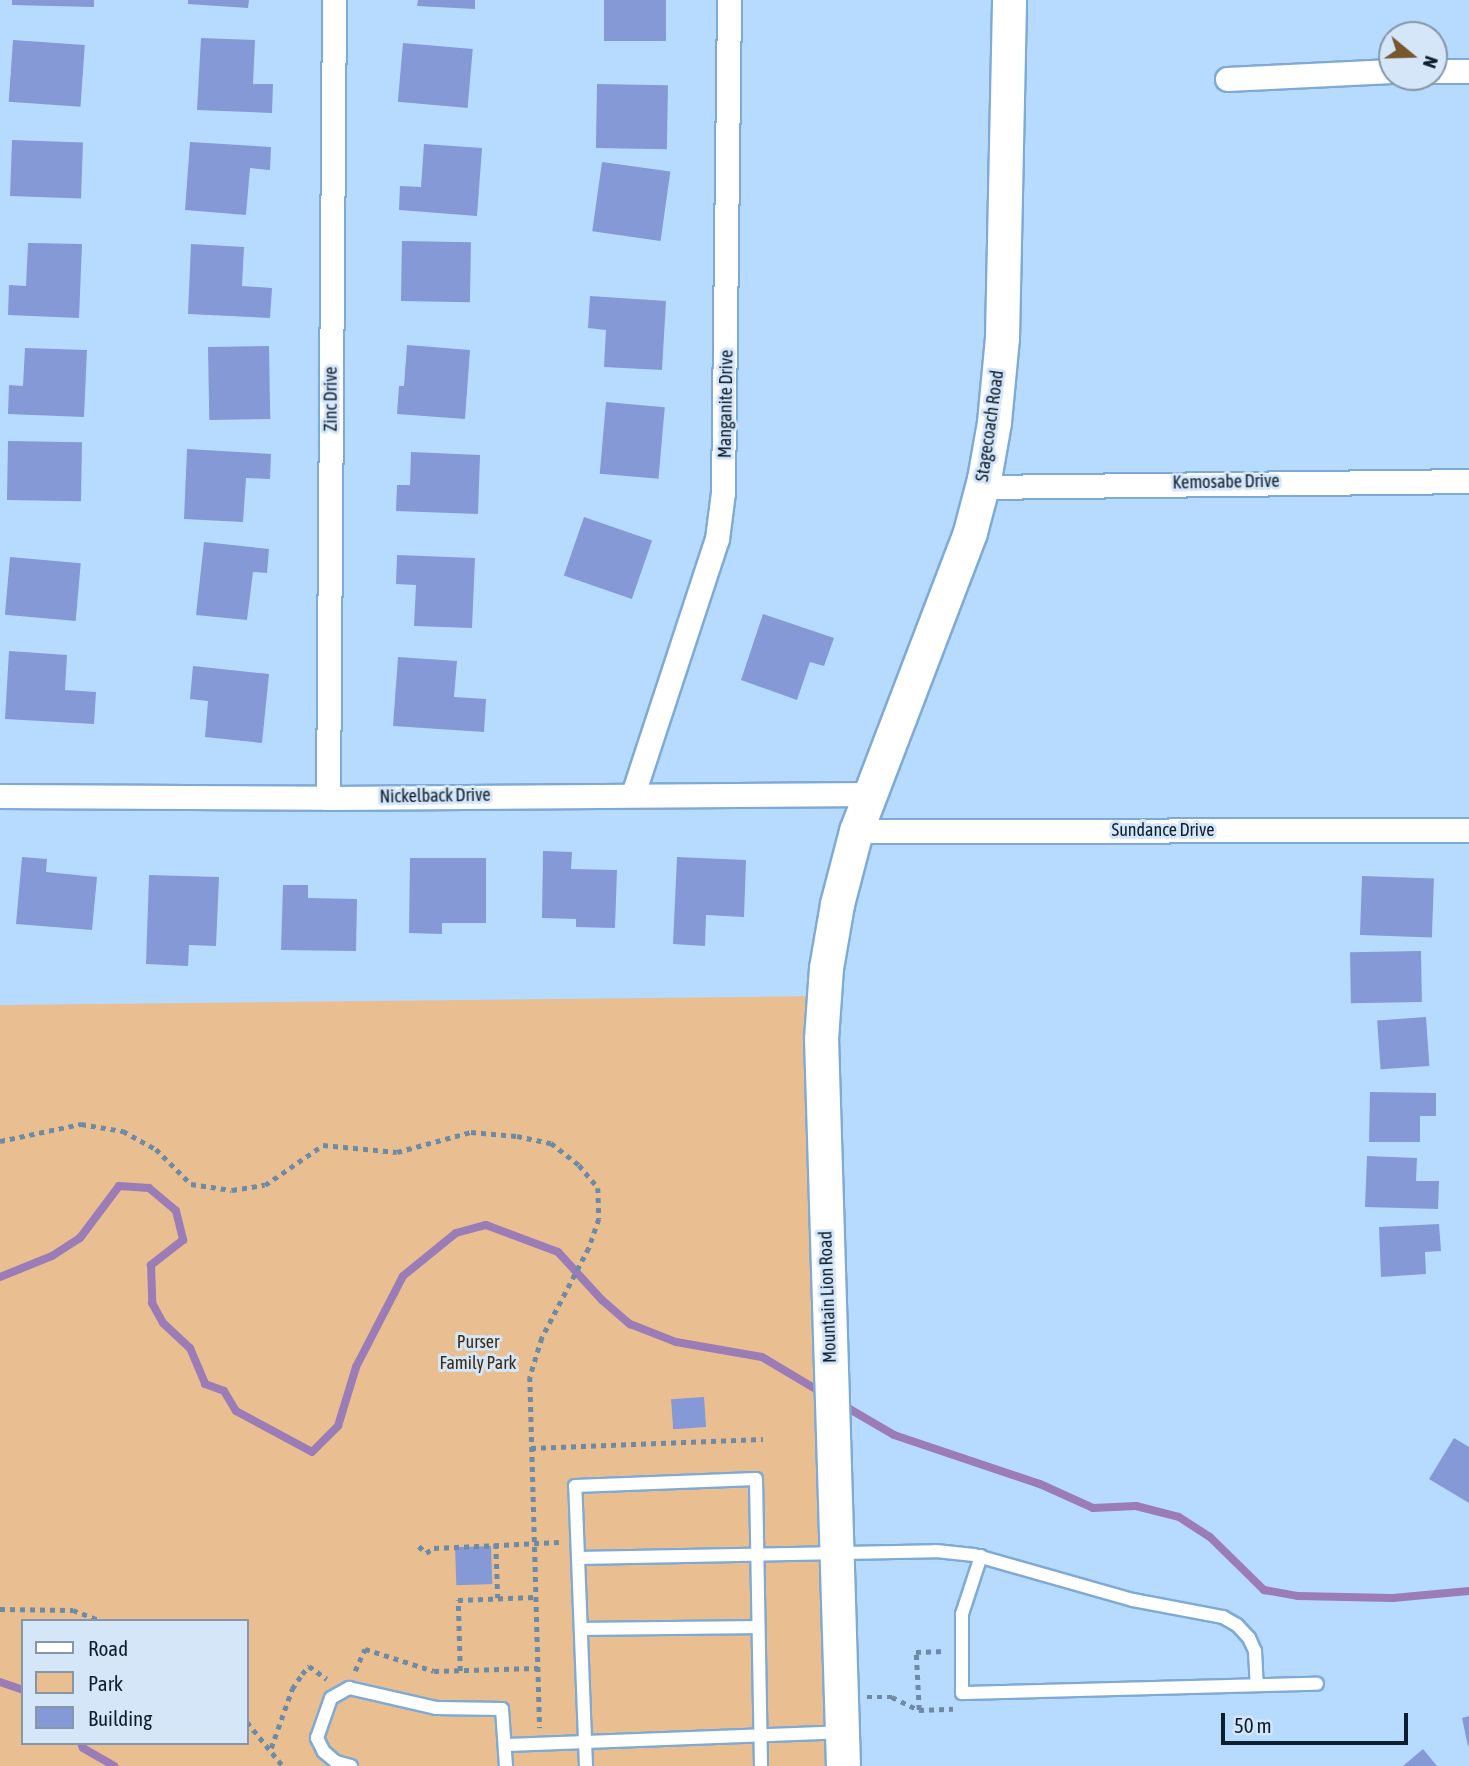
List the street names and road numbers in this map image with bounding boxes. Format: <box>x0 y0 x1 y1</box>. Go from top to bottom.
street label: Manganite Drive <box>714 350 738 458</box>
street label: Zinc Drive <box>320 366 342 432</box>
street label: Stagecoach Road <box>971 369 1009 483</box>
street label: Kemosabe Drive <box>1172 470 1280 494</box>
street label: Nickelback Drive <box>379 784 491 808</box>
street label: Sundance Drive <box>1112 819 1214 841</box>
street label: Mountain Lion Road <box>815 1231 841 1363</box>

